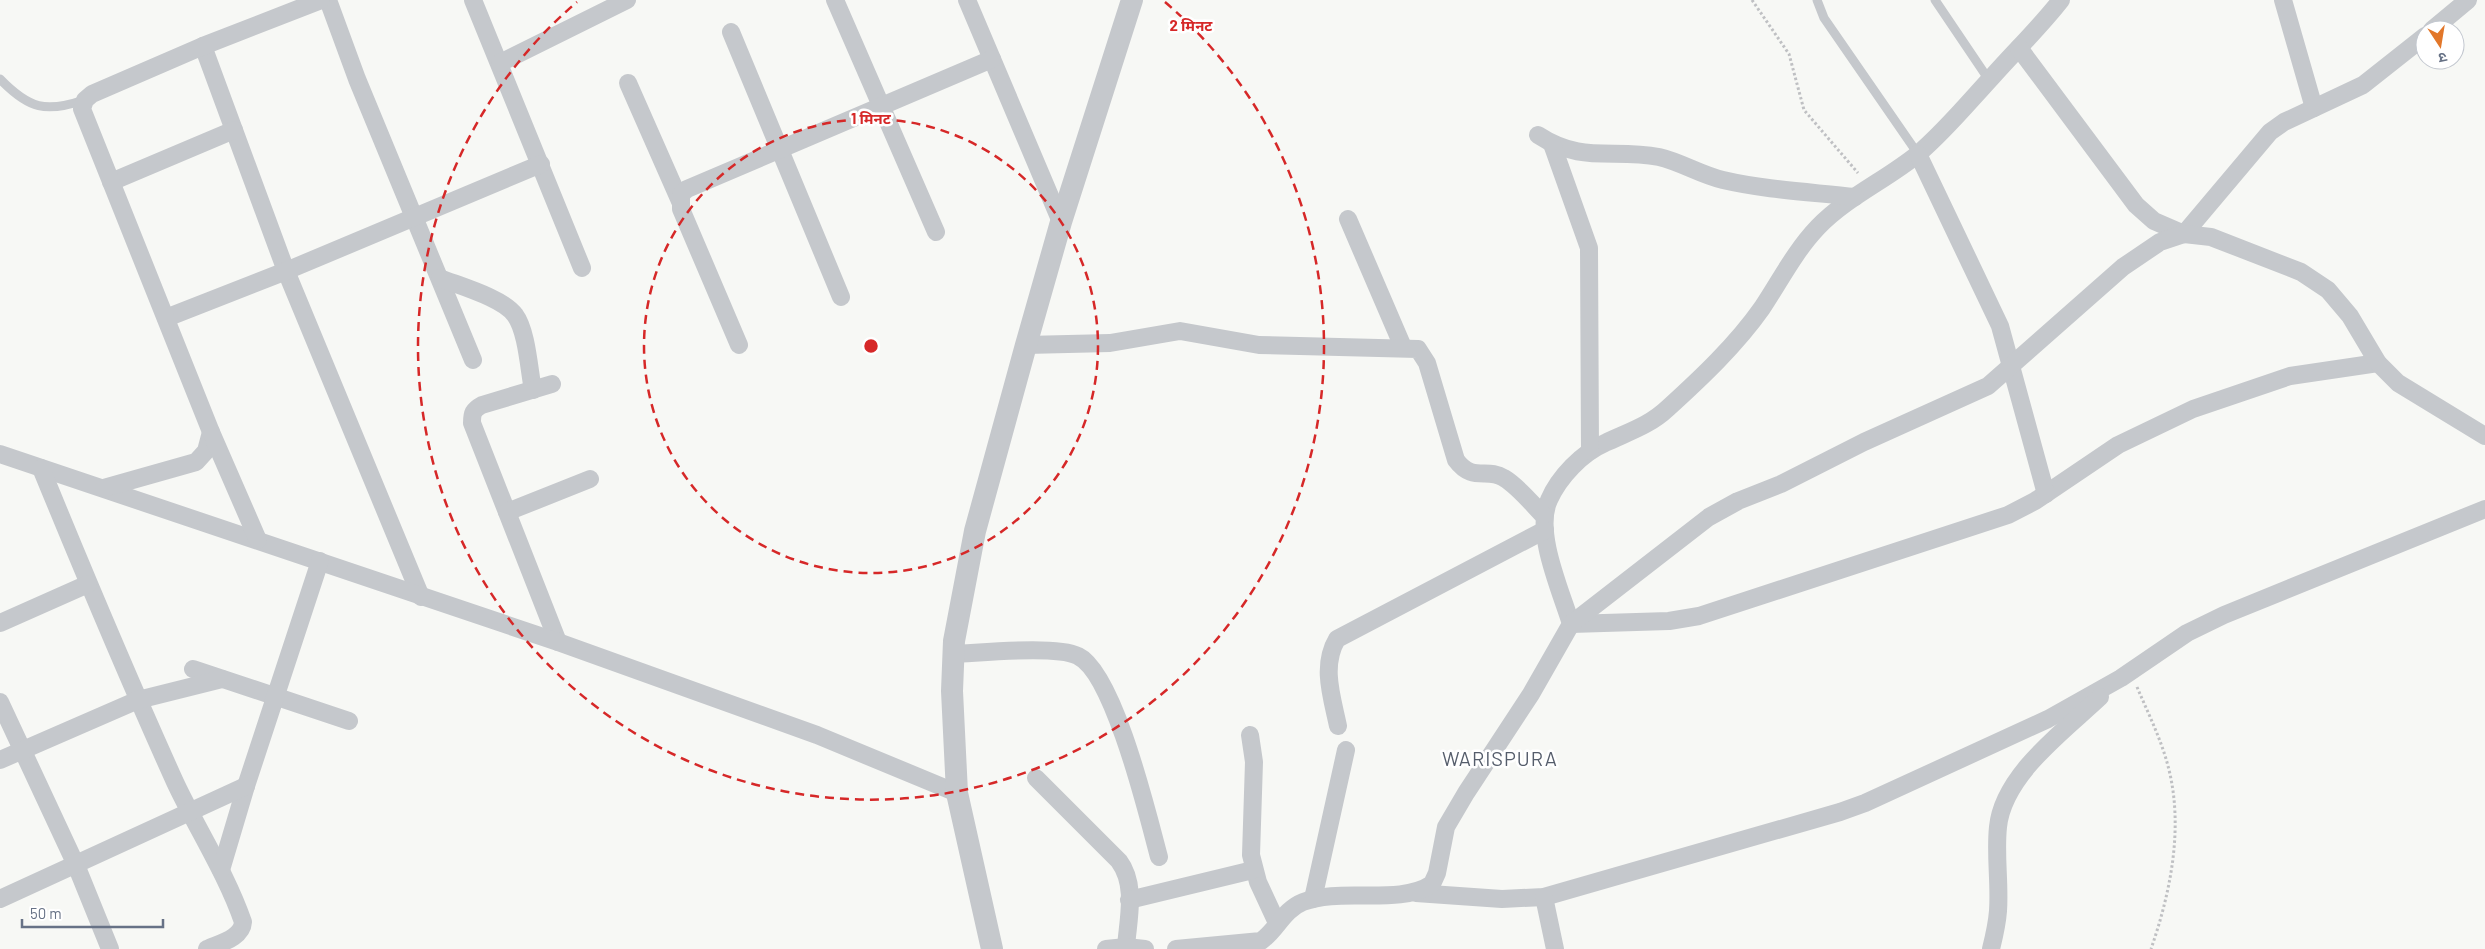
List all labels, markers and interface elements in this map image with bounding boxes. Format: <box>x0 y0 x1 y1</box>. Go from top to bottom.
text: 2 मिनट <box>1170 16 1213 34</box>
north arrow <box>2415 20 2465 70</box>
text: उ <box>2436 49 2449 68</box>
text: 1 मिनट <box>851 109 892 127</box>
centre of rings <box>862 337 880 355</box>
district label: WARISPURA <box>1442 746 1558 770</box>
scale bar <box>22 896 164 928</box>
text: 50 m <box>30 904 62 922</box>

